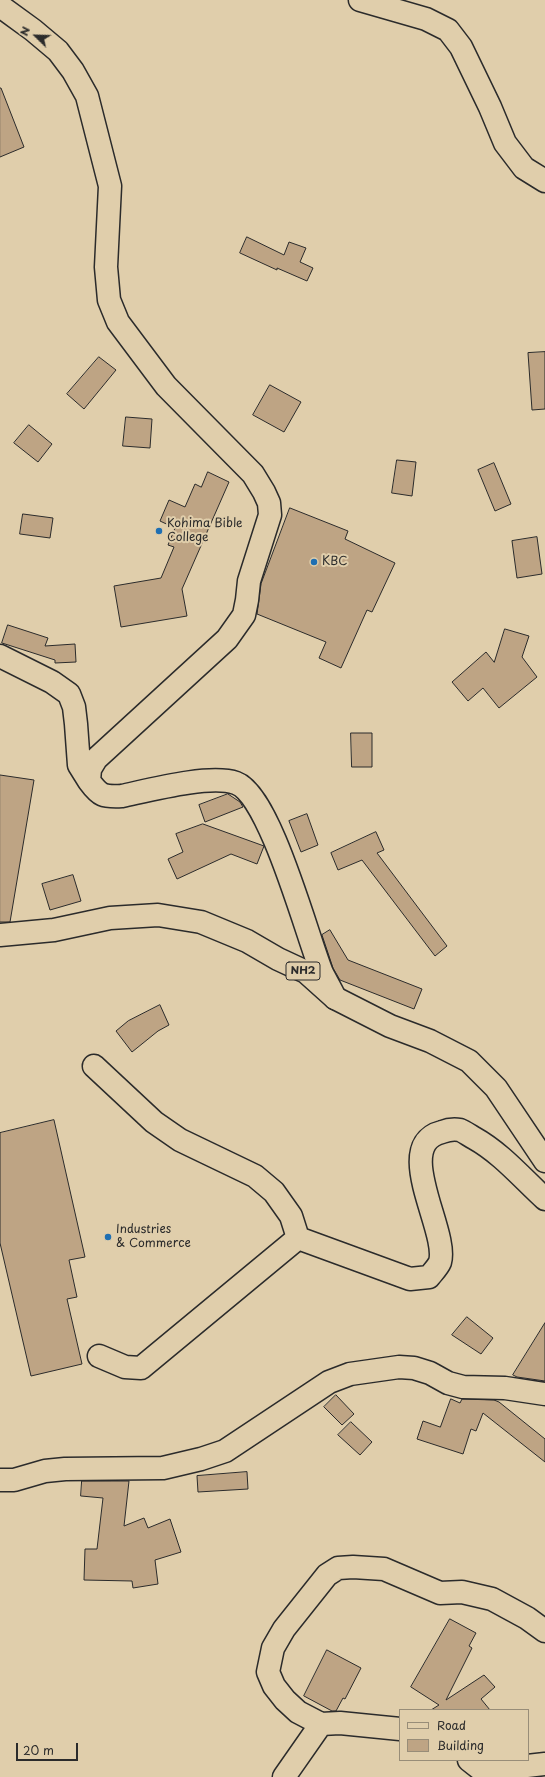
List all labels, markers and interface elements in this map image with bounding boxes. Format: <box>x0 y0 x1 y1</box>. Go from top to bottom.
north arrow <box>16 16 56 56</box>
text: N <box>15 24 34 38</box>
place label: Kohima Bible College <box>167 517 243 545</box>
marker: Kohima Bible College <box>154 526 164 536</box>
place label: KBC <box>322 555 347 569</box>
marker: KBC <box>309 557 319 567</box>
road number: NH2 <box>286 962 320 980</box>
place label: Industries & Commerce <box>116 1223 191 1251</box>
marker: Industries & Commerce <box>103 1232 113 1242</box>
legend <box>399 1709 529 1761</box>
text: Road <box>437 1716 466 1734</box>
scale bar <box>18 1735 80 1761</box>
text: Building <box>437 1736 484 1754</box>
text: 20 m <box>23 1741 54 1759</box>

